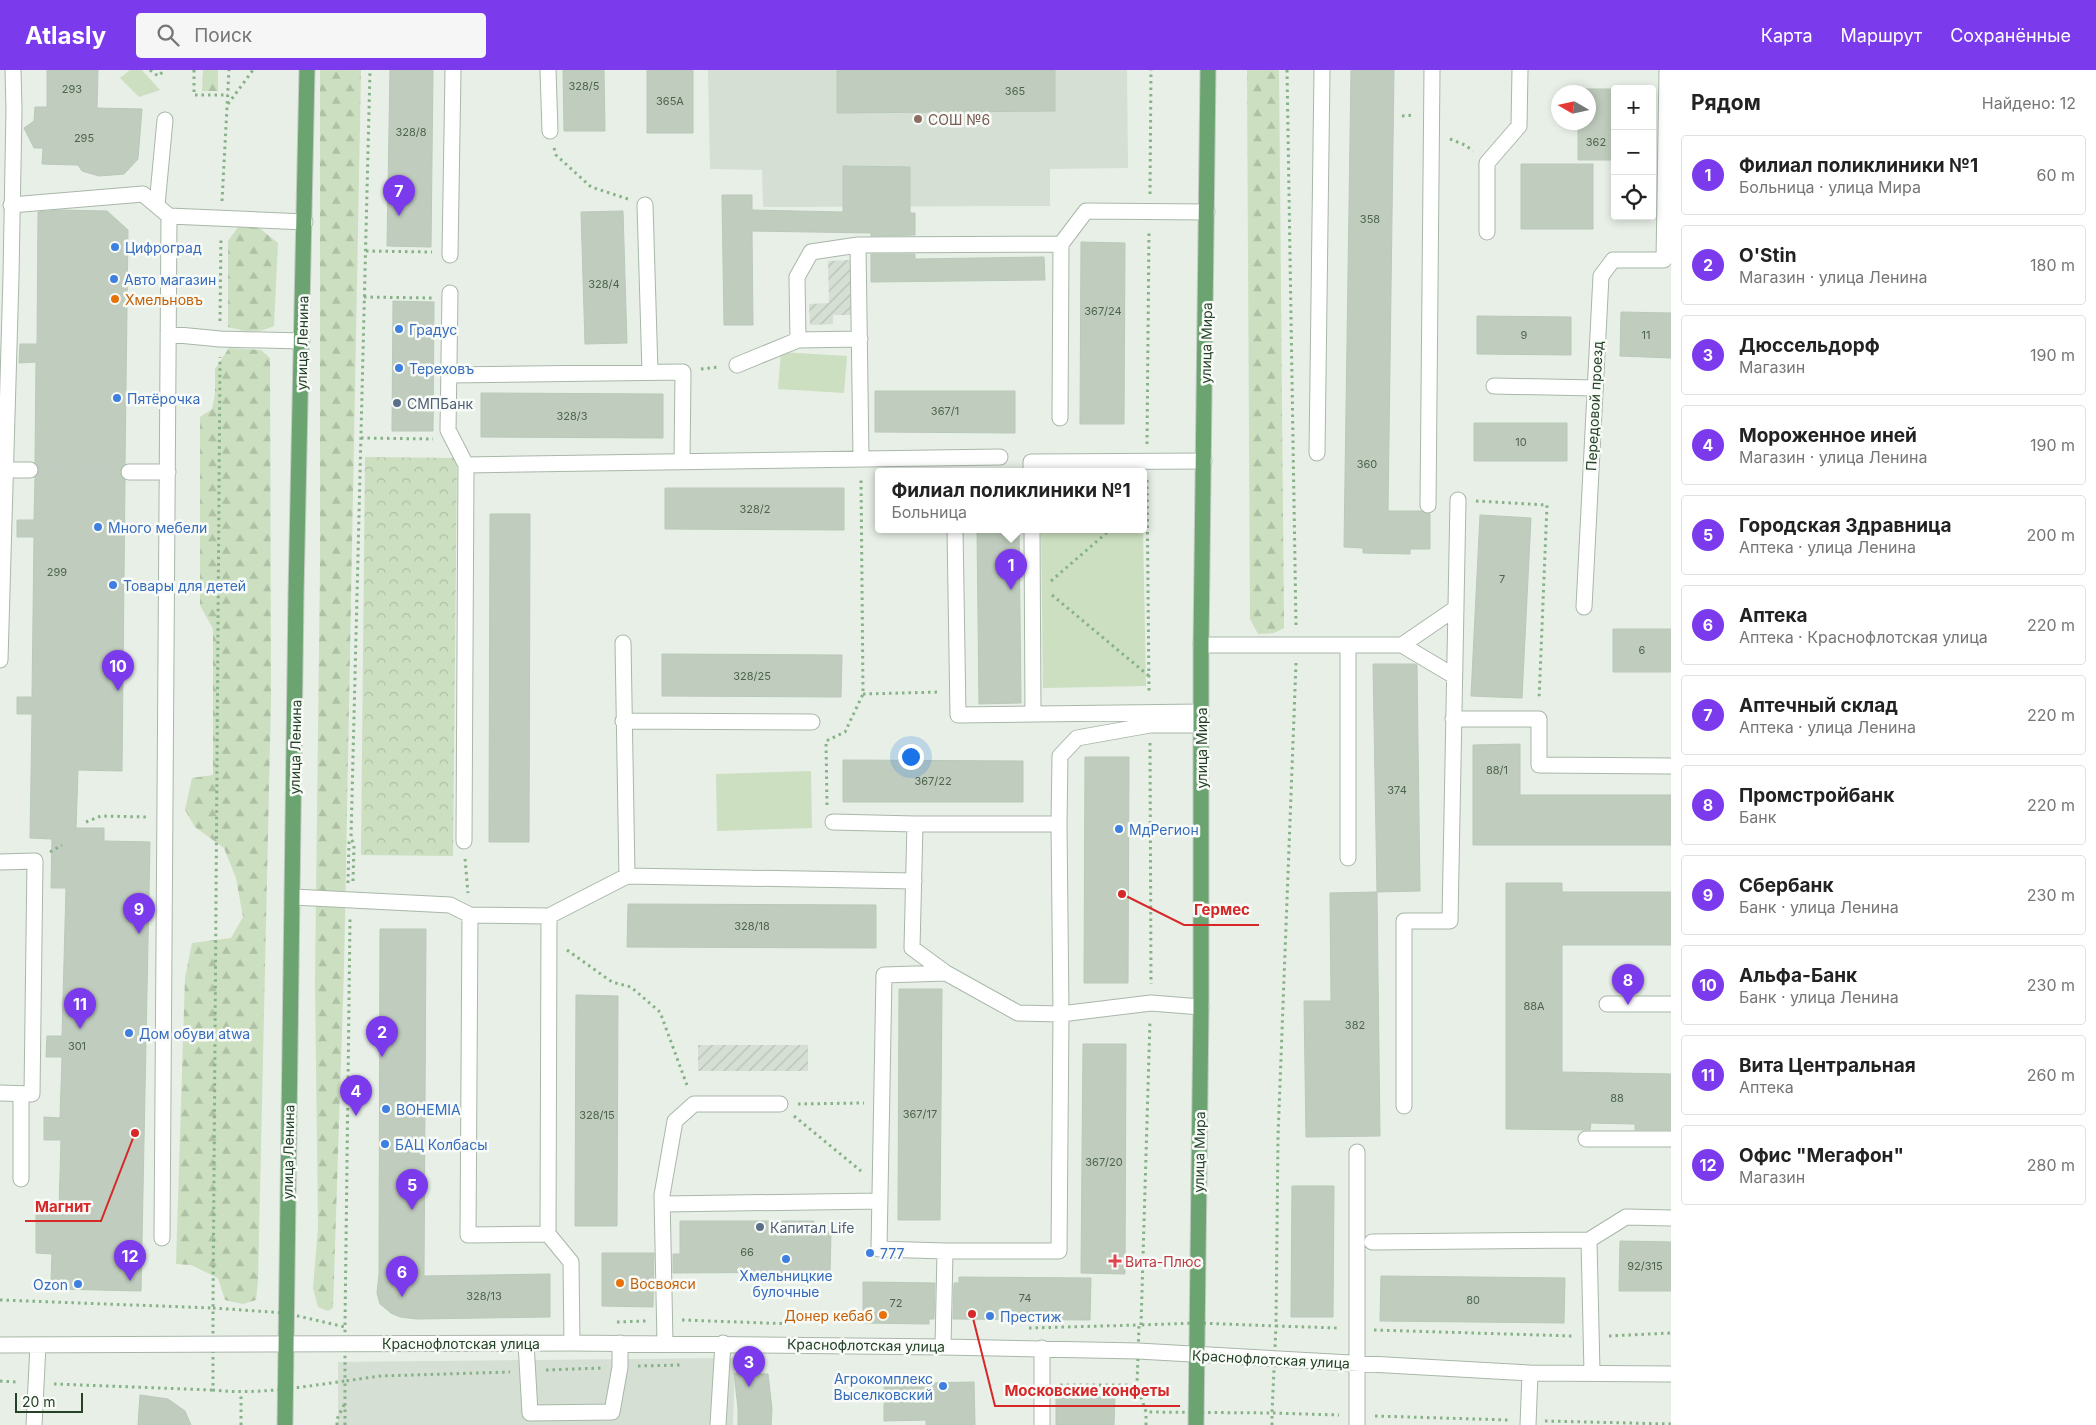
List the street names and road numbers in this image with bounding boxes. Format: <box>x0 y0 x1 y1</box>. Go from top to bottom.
street label: улица Ленина <box>293 295 311 391</box>
street label: улица Мира <box>1197 302 1215 384</box>
street label: Передовой проезд <box>1582 340 1606 471</box>
street label: улица Ленина <box>286 699 304 795</box>
street label: улица Мира <box>1193 707 1210 789</box>
street label: улица Ленина <box>279 1104 297 1200</box>
street label: улица Мира <box>1190 1111 1208 1193</box>
street label: Краснофлотская улица <box>382 1335 540 1352</box>
street label: Краснофлотская улица <box>787 1335 945 1355</box>
street label: Краснофлотская улица <box>1192 1346 1350 1372</box>

